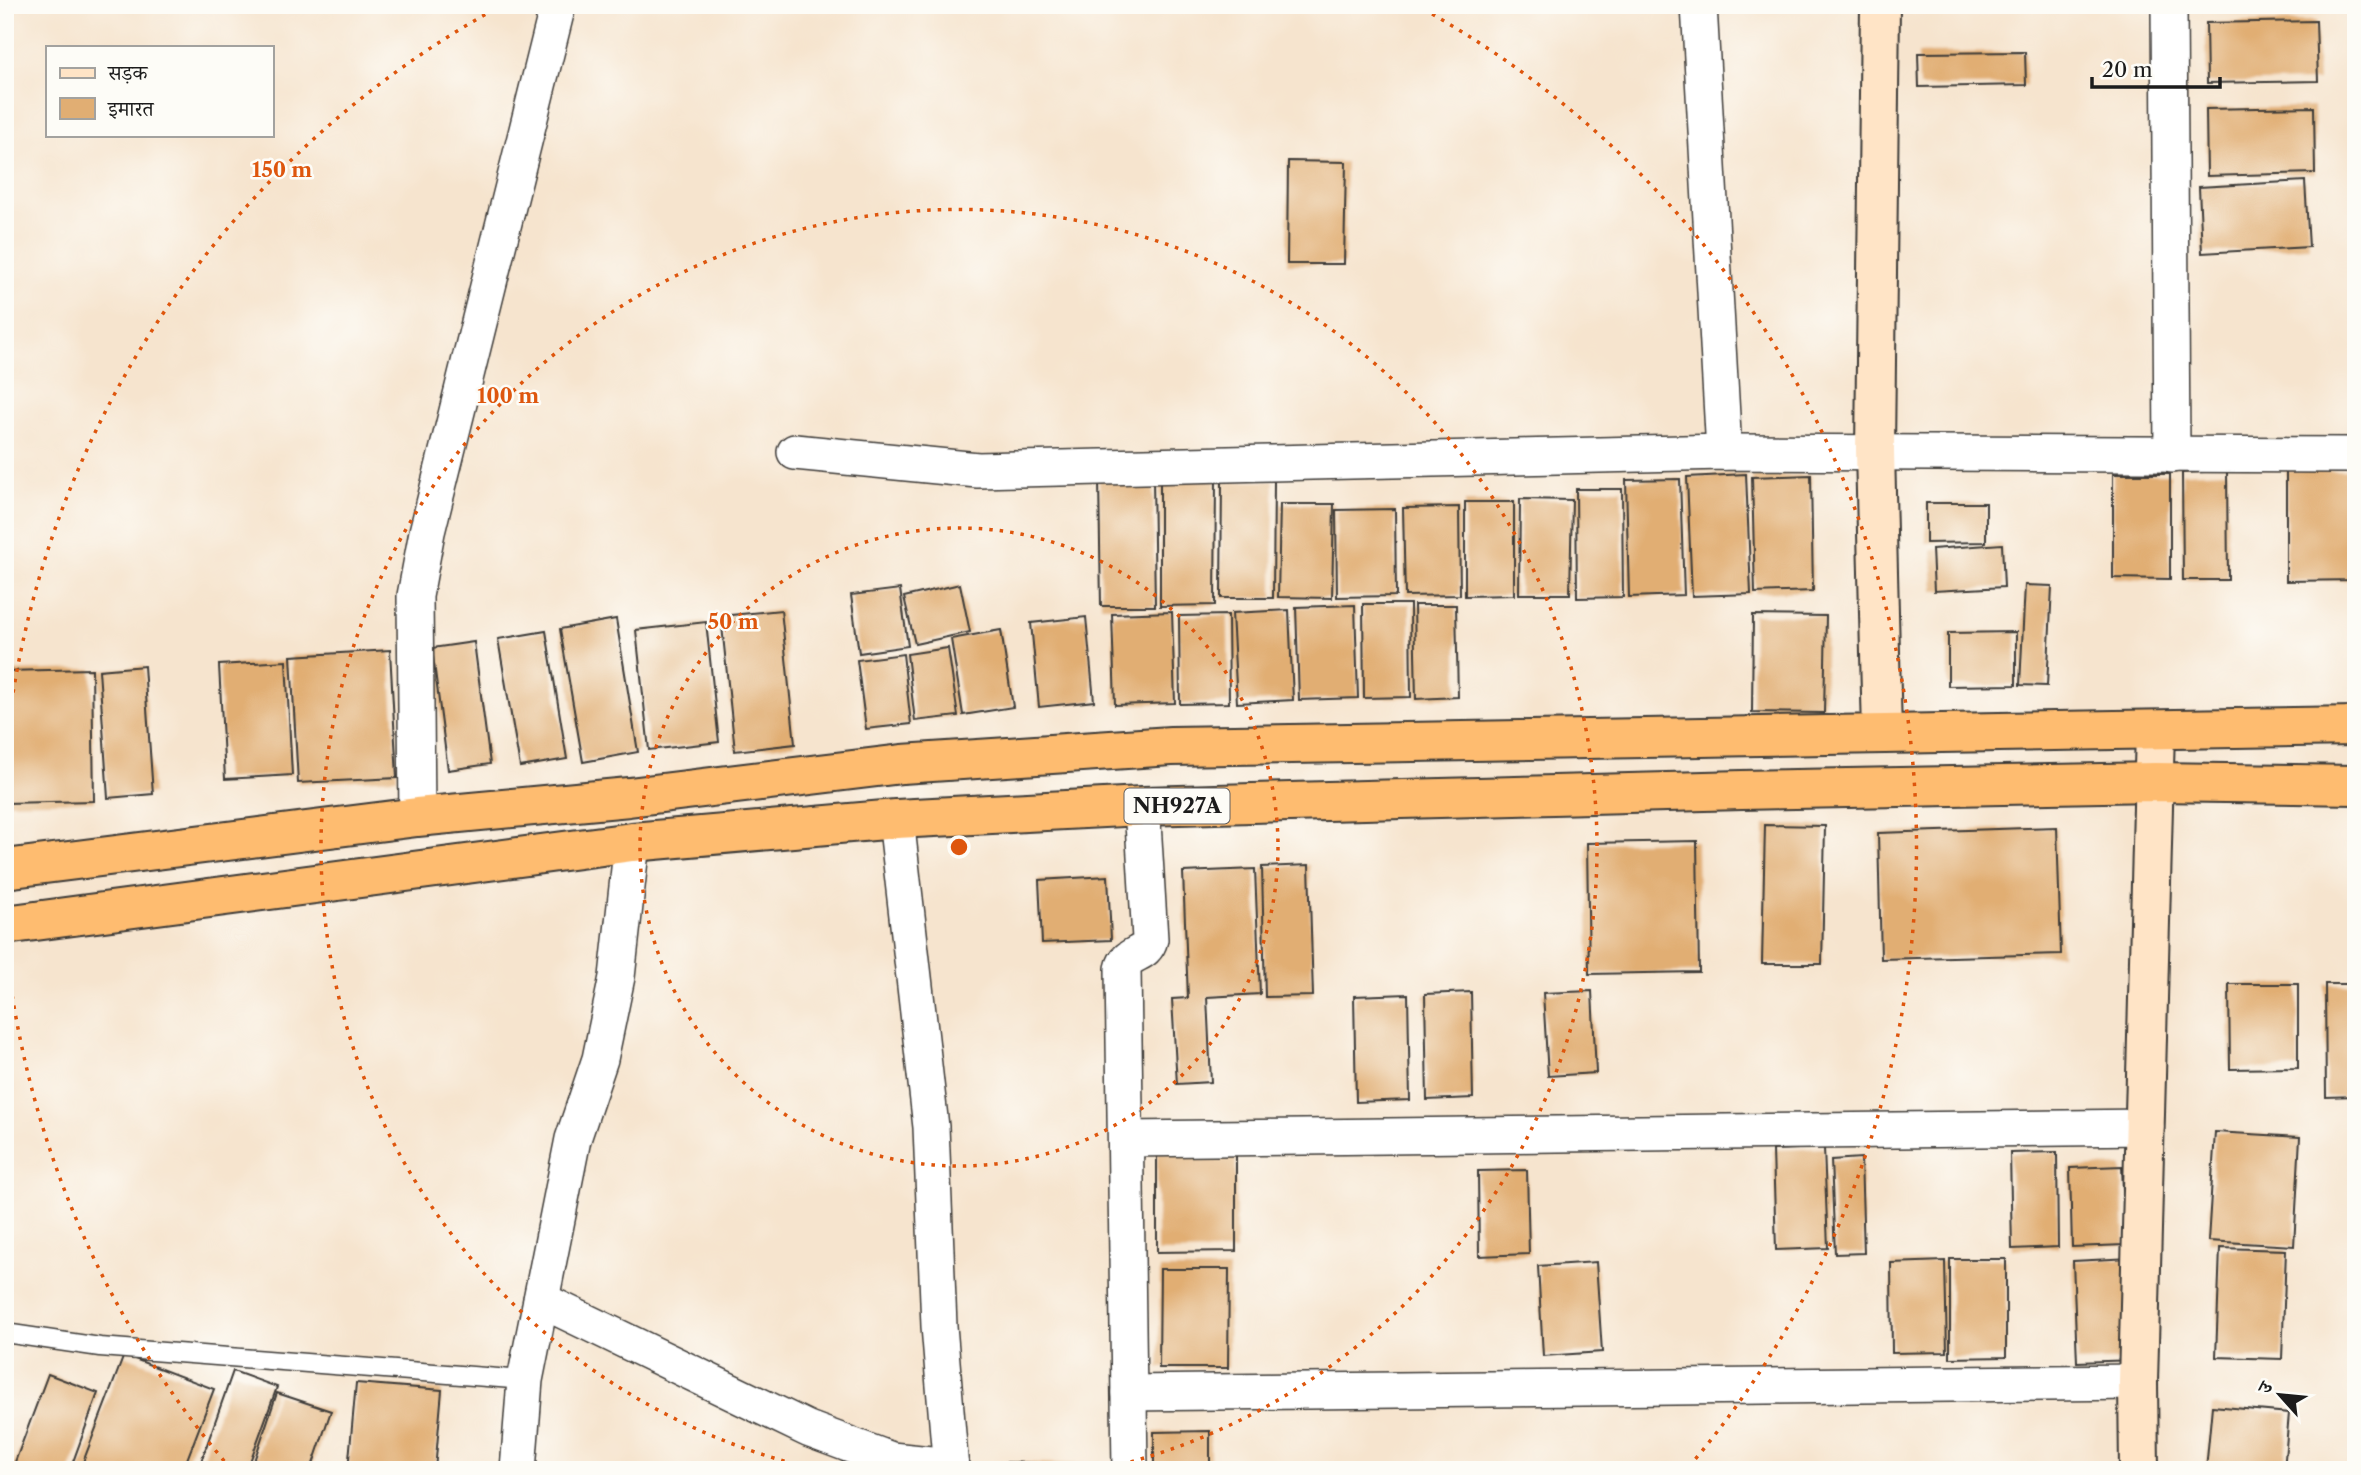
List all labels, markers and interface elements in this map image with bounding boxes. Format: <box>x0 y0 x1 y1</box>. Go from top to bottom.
legend <box>46 46 273 136</box>
scale bar <box>2092 46 2219 90</box>
text: 20 m <box>2102 57 2153 82</box>
text: सड़क <box>107 60 148 85</box>
text: इमारत <box>107 96 155 121</box>
text: 150 m <box>252 157 312 182</box>
text: 100 m <box>477 383 539 408</box>
text: 50 m <box>707 609 759 634</box>
road number: NH927A <box>1124 788 1230 824</box>
centre of rings <box>947 835 971 859</box>
north arrow <box>2246 1360 2316 1430</box>
text: उ <box>2252 1377 2278 1399</box>

